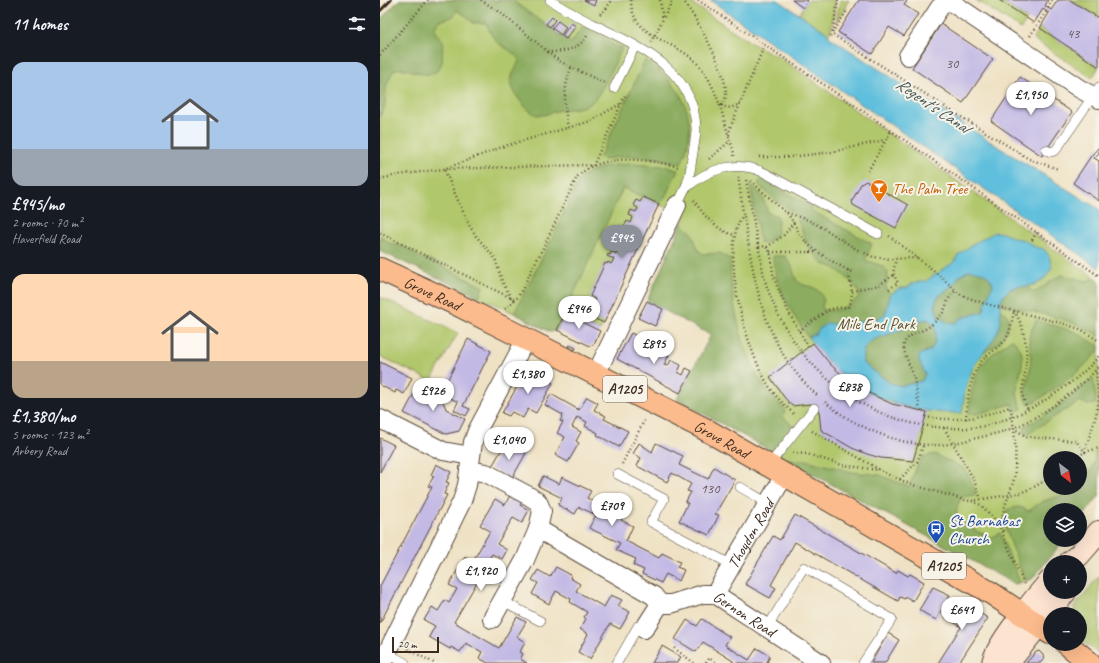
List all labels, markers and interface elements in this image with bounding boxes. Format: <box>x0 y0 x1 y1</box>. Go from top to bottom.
icon: filters <box>346 13 368 35</box>
text: 11 homes <box>12 14 68 35</box>
house number: 43 <box>1067 25 1081 42</box>
house number: 30 <box>946 55 960 72</box>
water label: Regent's Canal <box>892 73 978 141</box>
pin: £1,950 <box>998 82 1064 116</box>
text: £1,950 <box>1015 87 1047 103</box>
icon: home <box>154 88 226 160</box>
bar icon: The Palm Tree <box>869 178 889 203</box>
place label: The Palm Tree <box>892 179 969 199</box>
text: £945/mo <box>12 194 64 215</box>
text: 2 rooms · 70 m² <box>12 215 82 231</box>
pin: £945 <box>598 225 646 259</box>
text: £945 <box>610 230 634 246</box>
text: Haverfield Road <box>12 231 80 247</box>
street label: Grove Road <box>401 272 467 317</box>
pin: £946 <box>555 296 603 330</box>
icon: home <box>154 300 226 372</box>
text: £946 <box>567 301 591 317</box>
park label: Mile End Park <box>837 314 916 334</box>
pin: £895 <box>630 331 678 365</box>
text: £895 <box>642 336 666 352</box>
pin: £1,380 <box>495 361 561 395</box>
text: £1,380 <box>512 366 544 382</box>
pin: £838 <box>826 374 874 408</box>
road number: A1205 <box>603 376 647 402</box>
pin: £926 <box>409 378 457 412</box>
text: £838 <box>838 379 862 395</box>
text: £926 <box>421 383 445 399</box>
text: £1,380/mo <box>12 406 75 427</box>
street label: Grove Road <box>691 416 755 465</box>
text: 5 rooms · 123 m² <box>12 427 88 443</box>
pin: £1,040 <box>476 427 542 461</box>
text: £1,040 <box>493 432 525 448</box>
text: Arbery Road <box>12 443 67 459</box>
north arrow <box>1043 451 1087 495</box>
map controls <box>1043 451 1087 651</box>
house number: 130 <box>701 480 721 497</box>
pin: £709 <box>588 493 636 527</box>
street label: Thoydon Road <box>723 494 780 572</box>
text: £709 <box>600 498 624 514</box>
button: layers <box>1043 503 1087 547</box>
place label: St Barnabas Church <box>949 511 1021 549</box>
bus stop icon: St Barnabas Church <box>926 519 946 544</box>
road number: A1205 <box>922 553 966 579</box>
button: + <box>1043 555 1087 599</box>
pin: £1,920 <box>448 558 514 592</box>
text: £1,920 <box>465 563 497 579</box>
street label: Gernon Road <box>709 587 781 643</box>
pin: £641 <box>938 597 986 631</box>
text: £641 <box>950 602 974 618</box>
button: − <box>1043 607 1087 651</box>
scale bar <box>392 635 439 654</box>
text: 20 m <box>398 637 417 651</box>

